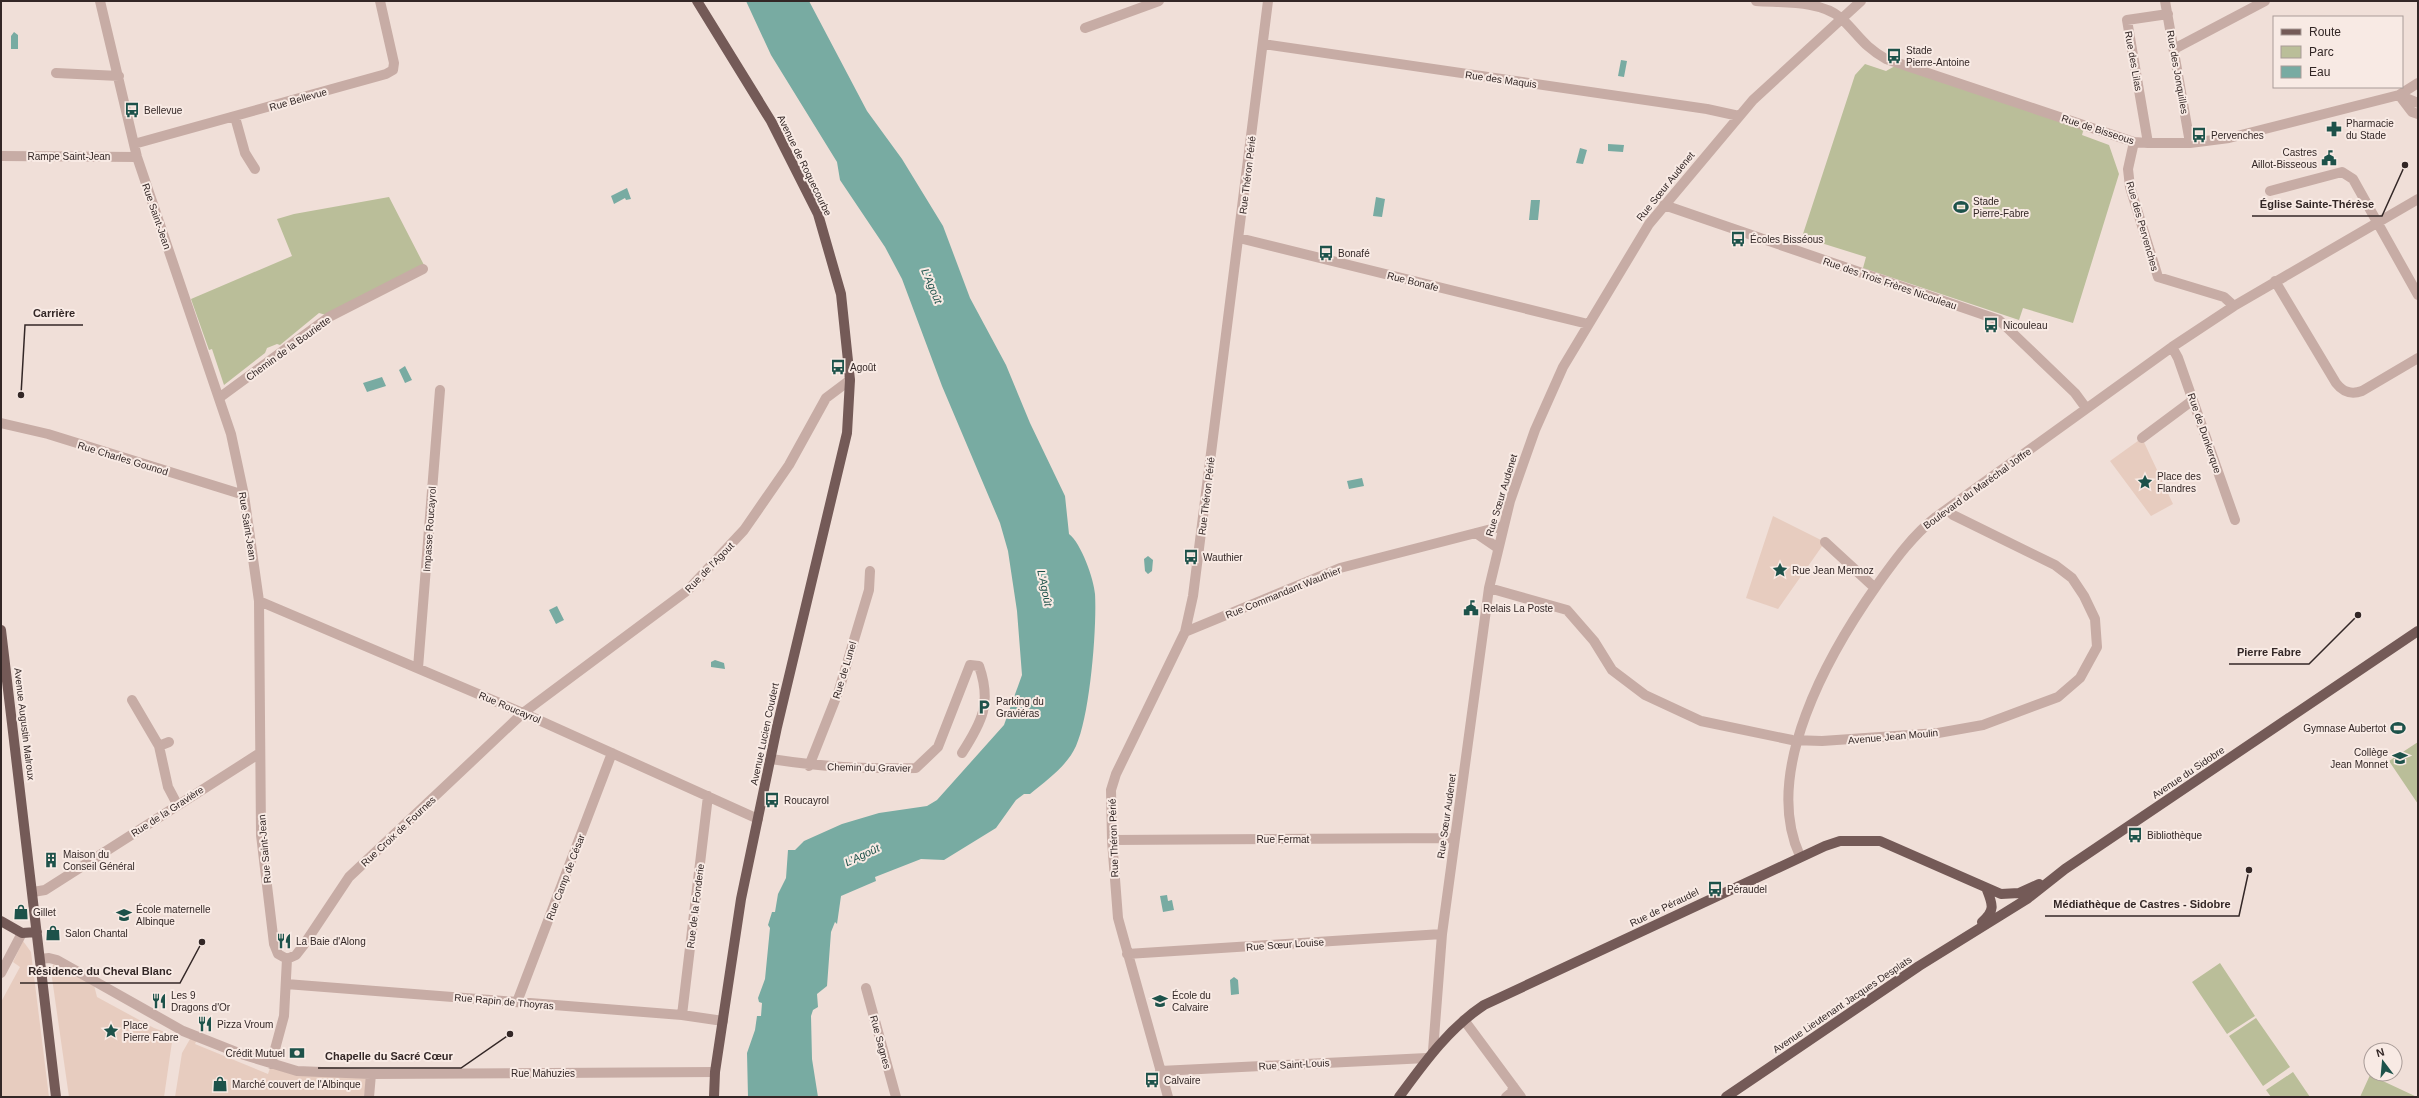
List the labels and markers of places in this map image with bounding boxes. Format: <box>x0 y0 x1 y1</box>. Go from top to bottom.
place label: Stade Pierre-Antoine <box>1906 45 1970 68</box>
bus stop icon: Stade Pierre-Antoine <box>1885 47 1903 65</box>
bus stop icon: Bellevue <box>123 101 141 119</box>
place label: Bellevue <box>144 105 183 116</box>
place label: Pharmacie du Stade <box>2346 118 2394 141</box>
pharmacy icon: Pharmacie du Stade <box>2325 120 2343 138</box>
bus stop icon: Pervenches <box>2190 126 2208 144</box>
place label: Pervenches <box>2211 130 2264 141</box>
place label: Castres Aillot-Bisseous <box>2251 147 2317 170</box>
public building icon: Castres Aillot-Bisseous <box>2320 149 2338 167</box>
callout: Église Sainte-Thérèse <box>2252 193 2382 216</box>
place label: Stade Pierre-Fabre <box>1973 196 2030 219</box>
sports icon: Stade Pierre-Fabre <box>1952 198 1970 216</box>
bus stop icon: Écoles Bisséous <box>1729 230 1747 248</box>
place label: Écoles Bisséous <box>1750 233 1823 245</box>
bus stop icon: Bonafé <box>1317 244 1335 262</box>
place label: Bonafé <box>1338 248 1370 259</box>
callout: Carrière <box>25 302 83 325</box>
bus stop icon: Nicouleau <box>1982 316 2000 334</box>
place label: Nicouleau <box>2003 320 2047 331</box>
bus stop icon: Agoût <box>829 358 847 376</box>
place label: Agoût <box>850 362 876 373</box>
place label: Place des Flandres <box>2157 471 2201 494</box>
place icon: Place des Flandres <box>2136 473 2154 491</box>
bus stop icon: Wauthier <box>1182 548 1200 566</box>
place label: Wauthier <box>1203 552 1243 563</box>
place icon: Rue Jean Mermoz <box>1771 561 1789 579</box>
place label: Rue Jean Mermoz <box>1792 565 1874 576</box>
public building icon: Relais La Poste <box>1462 599 1480 617</box>
place label: Relais La Poste <box>1483 603 1553 614</box>
callout: Pierre Fabre <box>2229 641 2309 664</box>
place label: Parking du Graviéras <box>996 696 1044 719</box>
parking icon: Parking du Graviéras <box>975 698 993 716</box>
sports icon: Gymnase Aubertot <box>2389 719 2407 737</box>
place label: Gymnase Aubertot <box>2303 723 2386 734</box>
place label: Collège Jean Monnet <box>2330 747 2388 770</box>
school or university icon: Collège Jean Monnet <box>2391 749 2409 767</box>
bus stop icon: Roucayrol <box>763 791 781 809</box>
place label: Roucayrol <box>784 795 829 806</box>
bus stop icon: Bibliothèque <box>2126 826 2144 844</box>
place label: Bibliothèque <box>2147 830 2202 841</box>
place label: Maison du Conseil Général <box>63 849 135 872</box>
building icon: Maison du Conseil Général <box>42 851 60 869</box>
bus stop icon: Péraudel <box>1706 880 1724 898</box>
place label: Péraudel <box>1727 884 1767 895</box>
callout: Médiathèque de Castres - Sidobre <box>2045 893 2239 916</box>
shop icon: Gillet <box>12 903 30 921</box>
place label: École maternelle Albinque <box>136 903 211 927</box>
school or university icon: École maternelle Albinque <box>115 906 133 924</box>
place label: Gillet <box>33 907 56 918</box>
shop icon: Salon Chantal <box>44 924 62 942</box>
place label: Salon Chantal <box>65 928 128 939</box>
restaurant icon: La Baie d'Along <box>275 932 293 950</box>
place label: La Baie d'Along <box>296 936 366 947</box>
callout: Résidence du Cheval Blanc <box>20 960 180 983</box>
place label: École du Calvaire <box>1172 989 1211 1013</box>
place label: Les 9 Dragons d'Or <box>171 990 231 1013</box>
restaurant icon: Les 9 Dragons d'Or <box>150 992 168 1010</box>
school or university icon: École du Calvaire <box>1151 992 1169 1010</box>
restaurant icon: Pizza Vroum <box>196 1015 214 1033</box>
place label: Pizza Vroum <box>217 1019 273 1030</box>
place label: Place Pierre Fabre <box>123 1020 179 1043</box>
place icon: Place Pierre Fabre <box>102 1022 120 1040</box>
bank icon: Crédit Mutuel <box>288 1044 306 1062</box>
callout: Chapelle du Sacré Cœur <box>318 1045 461 1068</box>
place label: Crédit Mutuel <box>226 1048 285 1059</box>
bus stop icon: Calvaire <box>1143 1071 1161 1089</box>
shop icon: Marché couvert de l'Albinque <box>211 1075 229 1093</box>
place label: Calvaire <box>1164 1075 1201 1086</box>
place label: Marché couvert de l'Albinque <box>232 1079 361 1090</box>

